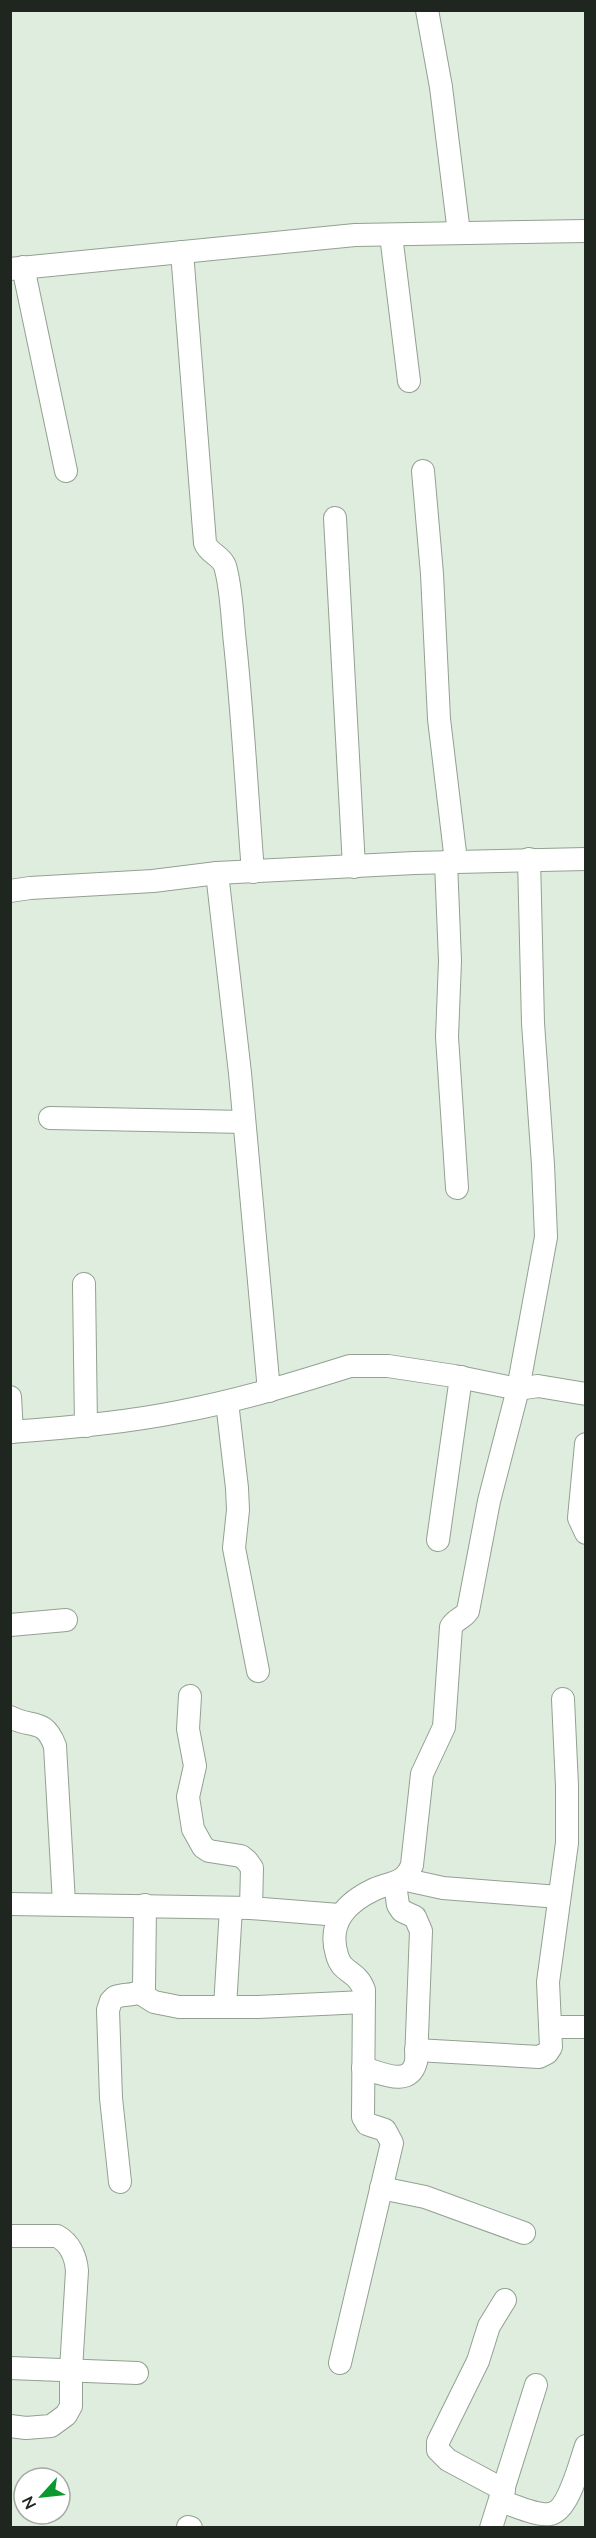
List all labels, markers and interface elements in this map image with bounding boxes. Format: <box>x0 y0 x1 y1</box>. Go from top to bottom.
north arrow <box>12 2466 72 2526</box>
text: N <box>17 2492 42 2513</box>

